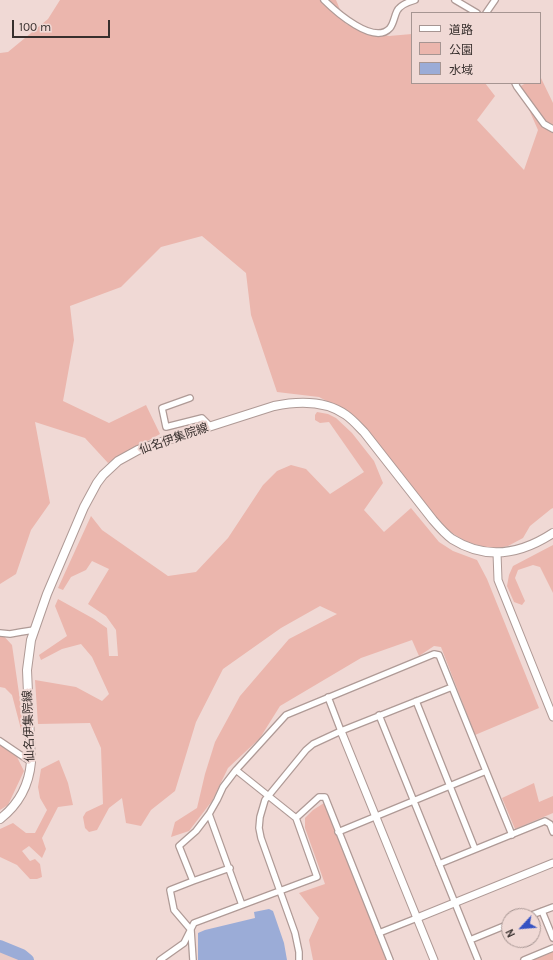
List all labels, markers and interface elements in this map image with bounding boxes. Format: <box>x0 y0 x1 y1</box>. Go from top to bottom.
scale bar <box>14 12 112 38</box>
legend <box>411 12 541 84</box>
text: 100 m <box>19 20 51 34</box>
text: 道路 <box>449 23 473 37</box>
text: 公園 <box>449 43 473 57</box>
text: 水域 <box>449 63 473 77</box>
street label: 仙名伊集院線 <box>138 420 210 458</box>
street label: 仙名伊集院線 <box>21 690 37 762</box>
north arrow <box>501 908 541 948</box>
text: N <box>503 927 518 939</box>

